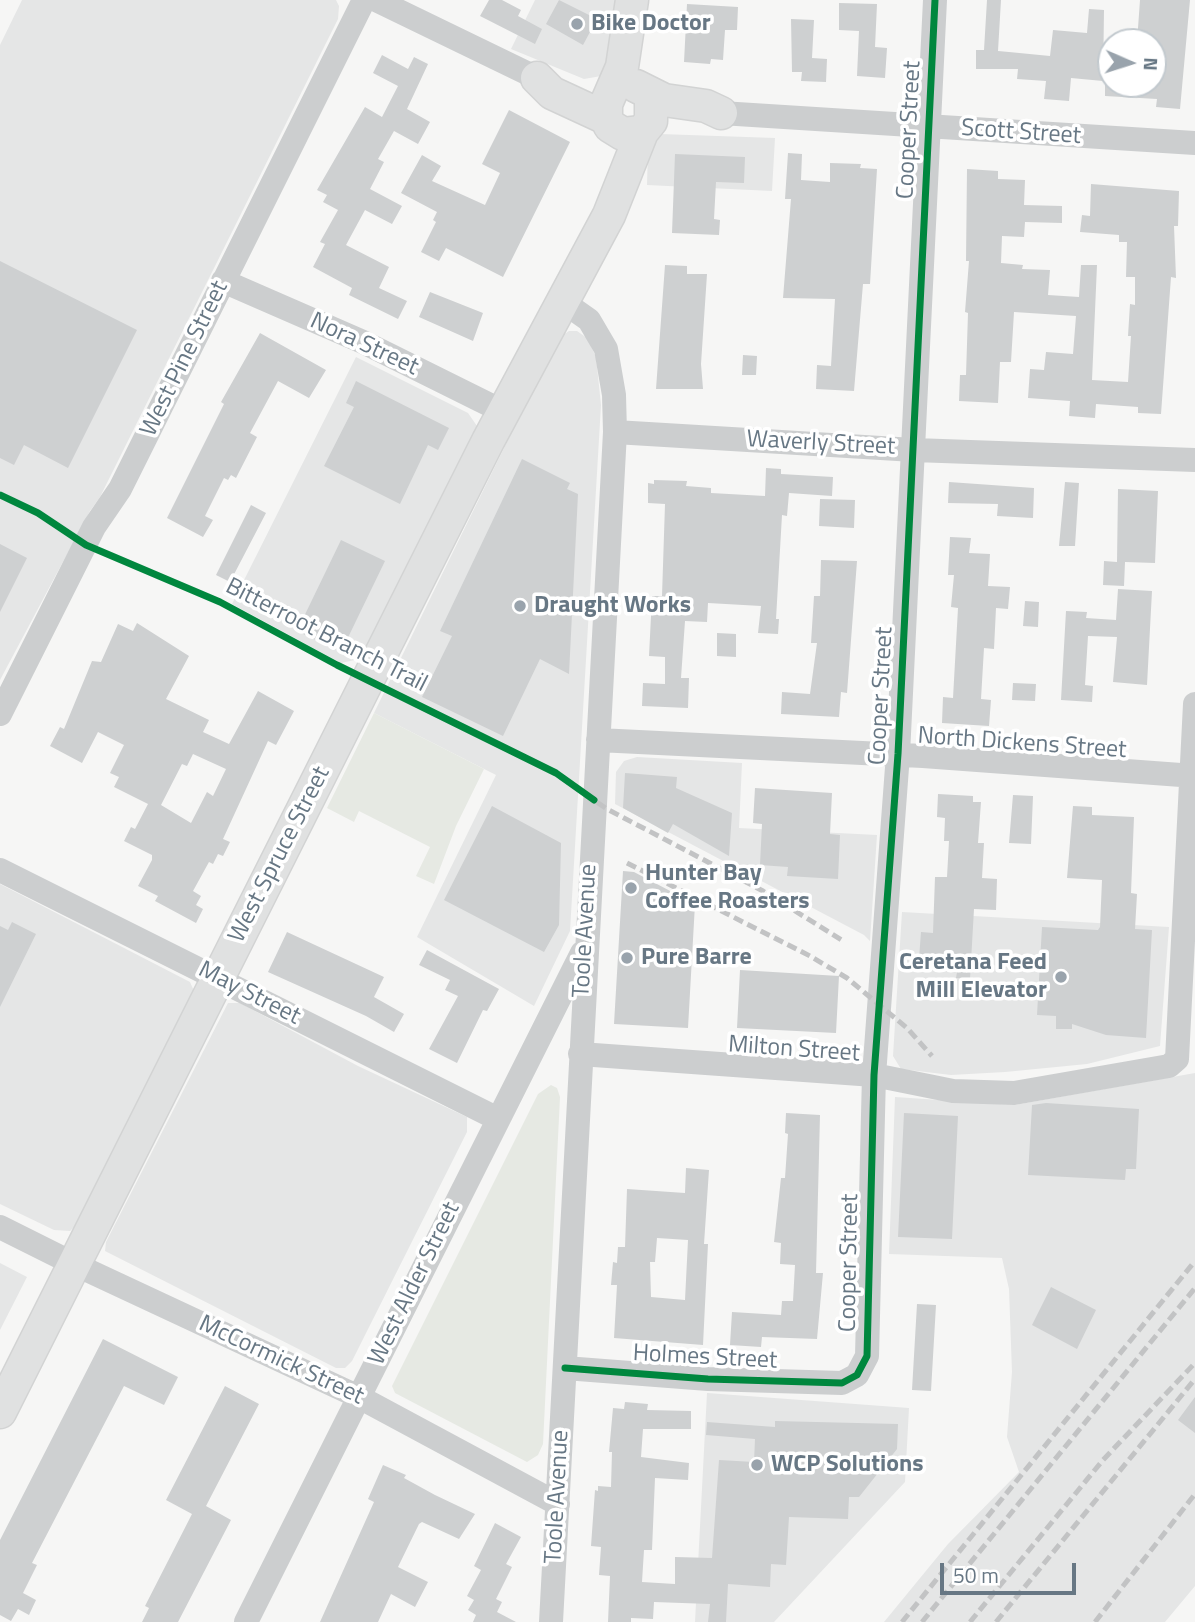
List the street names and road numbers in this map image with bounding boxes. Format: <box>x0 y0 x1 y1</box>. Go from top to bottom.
street label: Cooper Street <box>892 60 928 200</box>
street label: Scott Street <box>960 114 1082 152</box>
street label: West Pine Street <box>135 277 235 441</box>
street label: Nora Street <box>305 307 423 383</box>
street label: Waverly Street <box>746 426 896 462</box>
street label: Bitterroot Branch Trail <box>220 573 432 699</box>
street label: Cooper Street <box>864 626 900 766</box>
street label: North Dickens Street <box>917 722 1127 766</box>
street label: West Spruce Street <box>223 762 337 948</box>
street label: Toole Avenue <box>568 863 604 999</box>
street label: May Street <box>193 956 305 1032</box>
street label: Milton Street <box>727 1031 861 1069</box>
street label: Cooper Street <box>834 1194 866 1332</box>
street label: West Alder Street <box>363 1198 467 1370</box>
street label: McCormick Street <box>194 1310 368 1412</box>
street label: Holmes Street <box>632 1340 778 1376</box>
street label: Toole Avenue <box>540 1429 576 1565</box>

